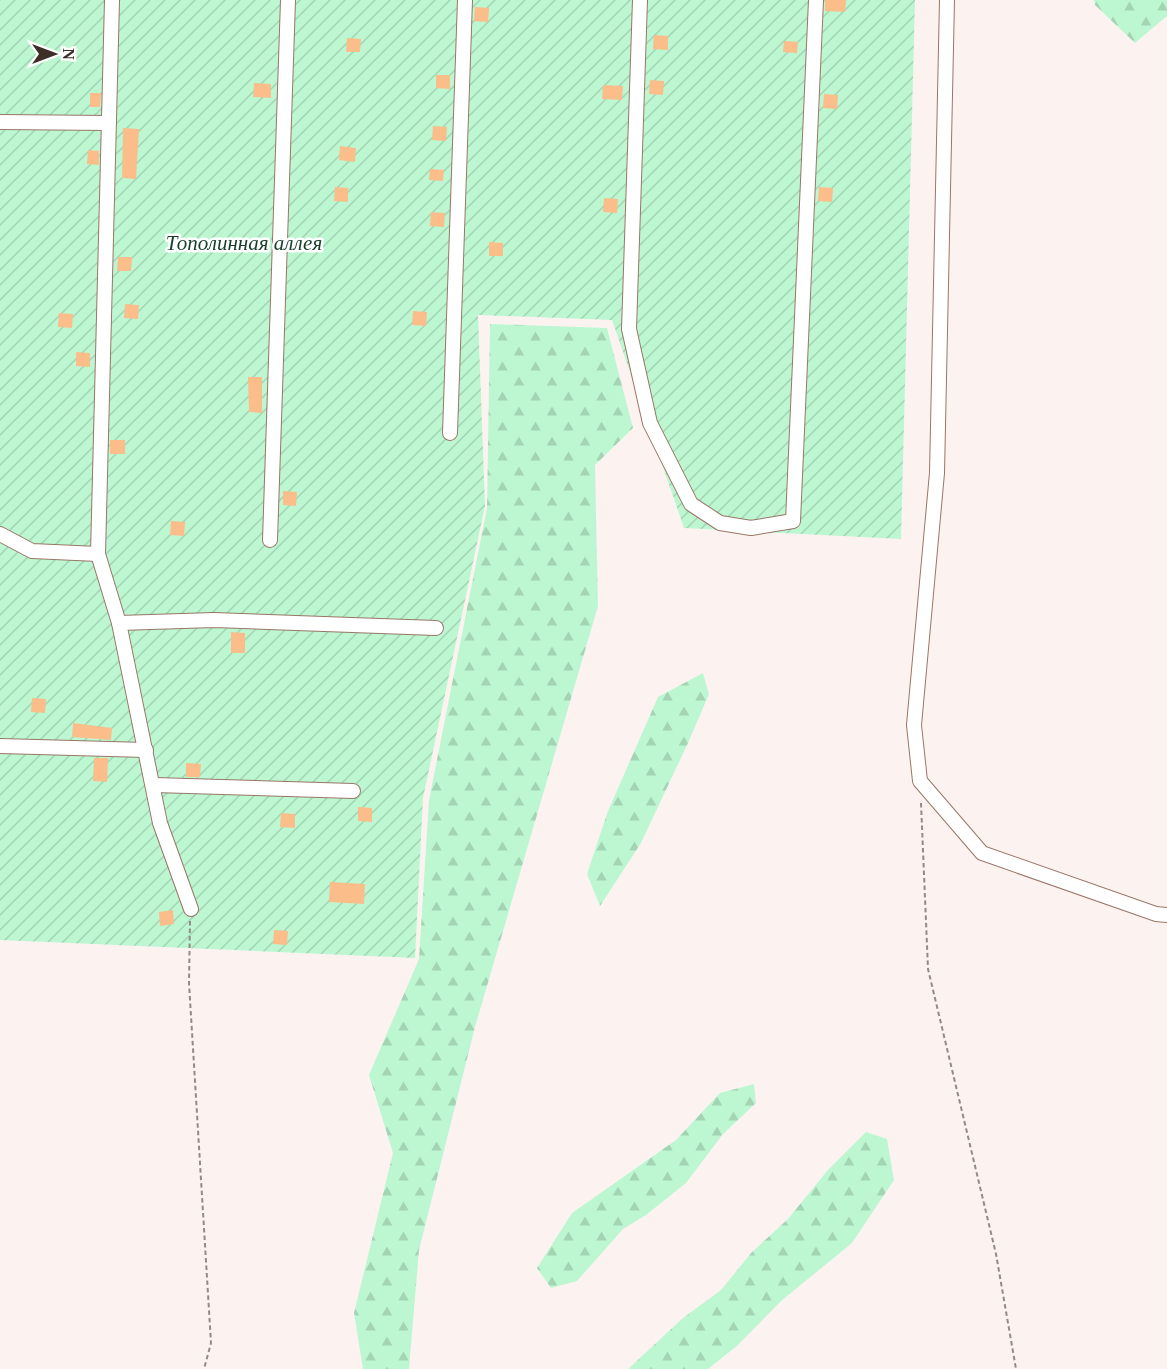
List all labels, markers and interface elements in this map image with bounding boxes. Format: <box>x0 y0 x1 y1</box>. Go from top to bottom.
north arrow <box>24 24 84 84</box>
text: N <box>60 48 77 60</box>
park label: Тополинная аллея <box>166 231 322 255</box>

